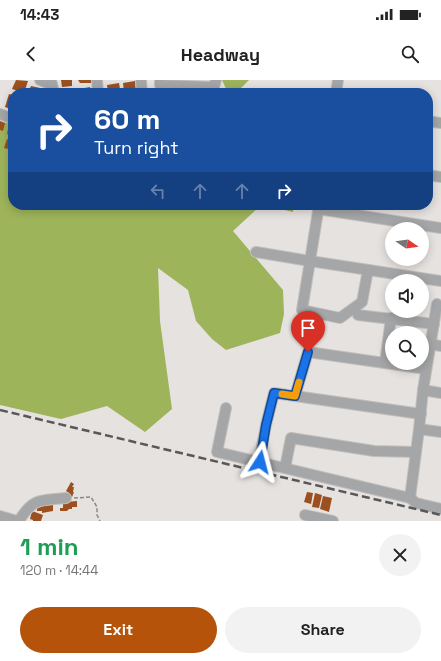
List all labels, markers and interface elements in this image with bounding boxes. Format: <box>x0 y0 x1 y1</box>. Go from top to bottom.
text: 14:43 <box>20 5 59 24</box>
icon: back <box>20 43 42 65</box>
text: Headway <box>181 43 260 66</box>
icon: search <box>399 43 421 65</box>
text: 60 m <box>94 101 160 137</box>
icon: right <box>28 104 80 156</box>
text: Turn right <box>94 136 178 159</box>
icon: left <box>147 180 169 202</box>
icon: ahead <box>189 180 211 202</box>
icon: ahead <box>231 180 253 202</box>
icon: right <box>273 180 295 202</box>
north arrow <box>385 222 429 266</box>
map controls <box>385 222 429 370</box>
button: sound <box>385 274 429 318</box>
pin <box>291 311 325 352</box>
icon: arrive <box>297 317 319 339</box>
button: search <box>385 326 429 370</box>
position arrow <box>239 441 281 483</box>
text: 1 min <box>20 531 79 562</box>
button: close <box>379 534 421 576</box>
text: 120 m · 14:44 <box>20 562 98 579</box>
button: Exit <box>20 607 217 653</box>
button: Share <box>225 607 421 653</box>

